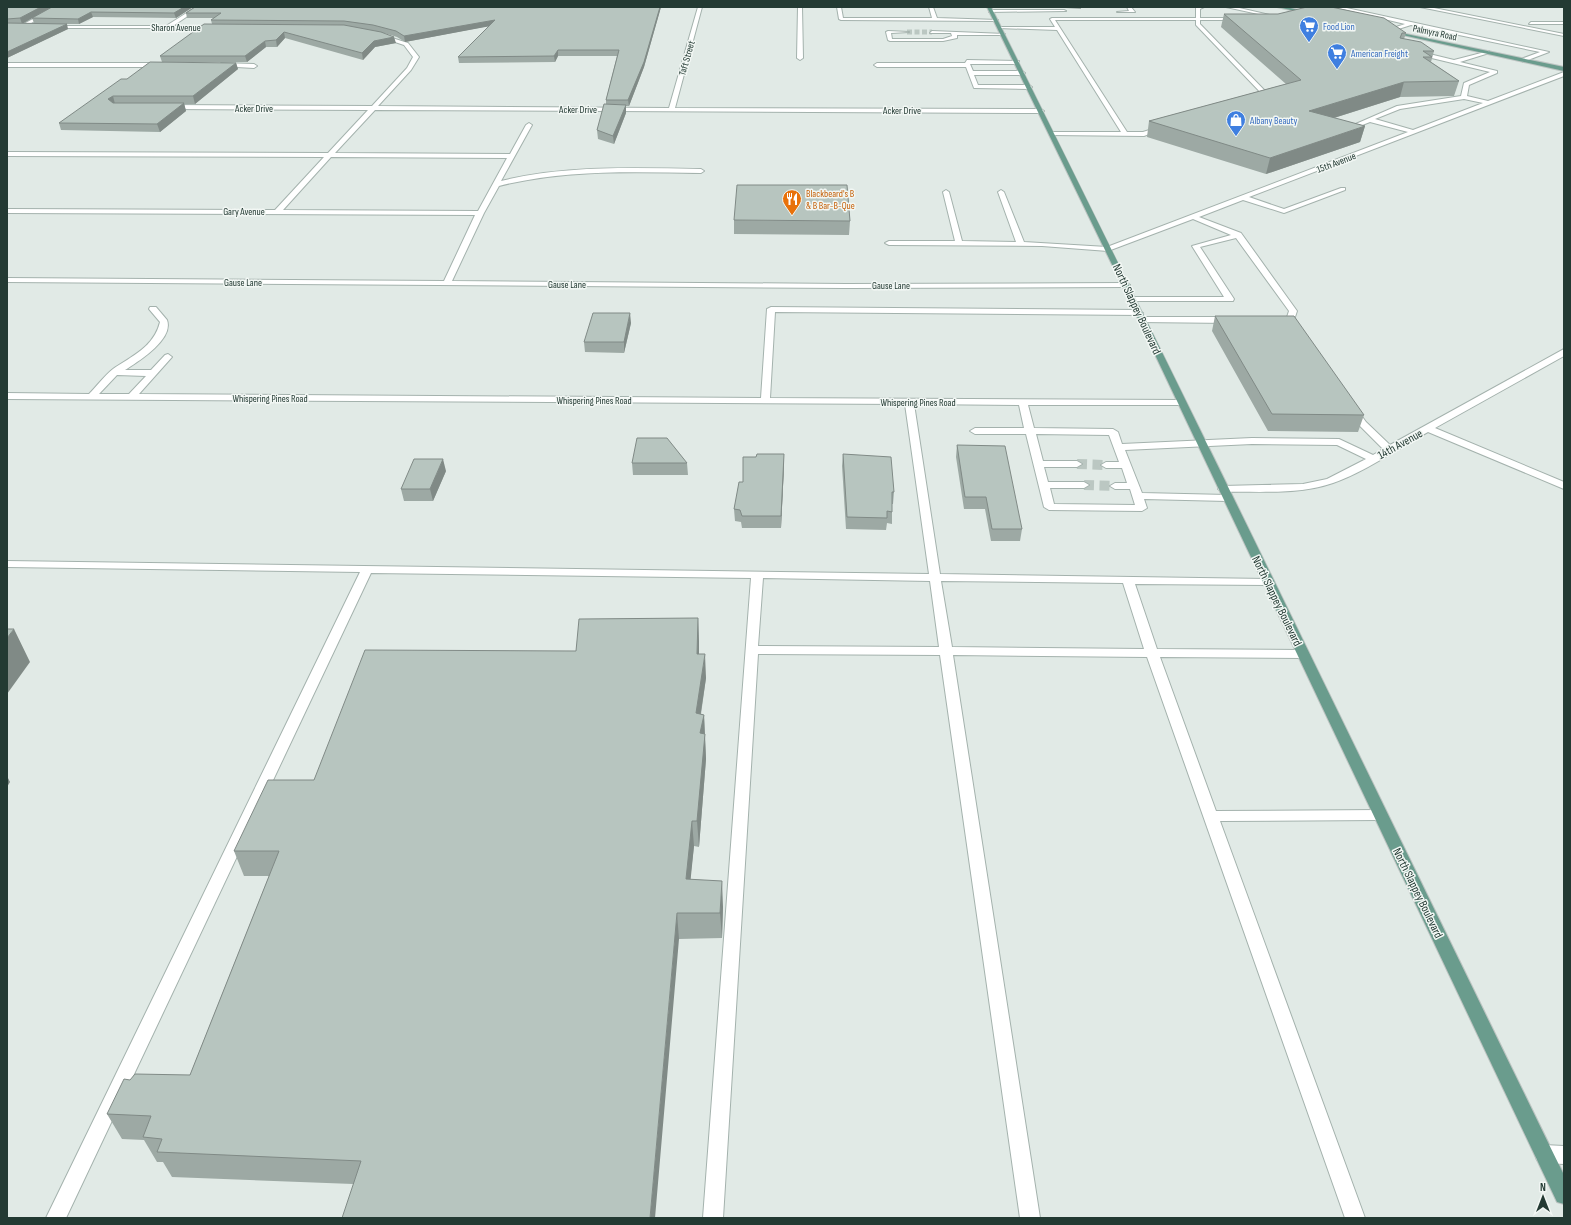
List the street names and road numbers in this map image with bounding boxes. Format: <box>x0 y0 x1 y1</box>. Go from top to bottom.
street label: Sharon Avenue <box>151 22 201 34</box>
street label: Palmyra Road <box>1412 22 1458 44</box>
street label: Taft Street <box>676 39 698 77</box>
street label: Acker Drive <box>234 103 273 115</box>
street label: Acker Drive <box>558 104 597 116</box>
street label: Acker Drive <box>882 105 921 117</box>
street label: 15th Avenue <box>1315 150 1358 176</box>
street label: Gary Avenue <box>223 206 265 218</box>
street label: North Slappey Boulevard <box>1109 262 1164 357</box>
street label: Gause Lane <box>224 277 262 289</box>
street label: Gause Lane <box>548 279 586 291</box>
street label: Gause Lane <box>872 280 910 292</box>
street label: Whispering Pines Road <box>232 393 308 405</box>
street label: Whispering Pines Road <box>556 395 632 407</box>
street label: Whispering Pines Road <box>880 397 956 409</box>
street label: 14th Avenue <box>1375 426 1426 463</box>
street label: North Slappey Boulevard <box>1248 554 1305 649</box>
street label: North Slappey Boulevard <box>1389 846 1446 941</box>

